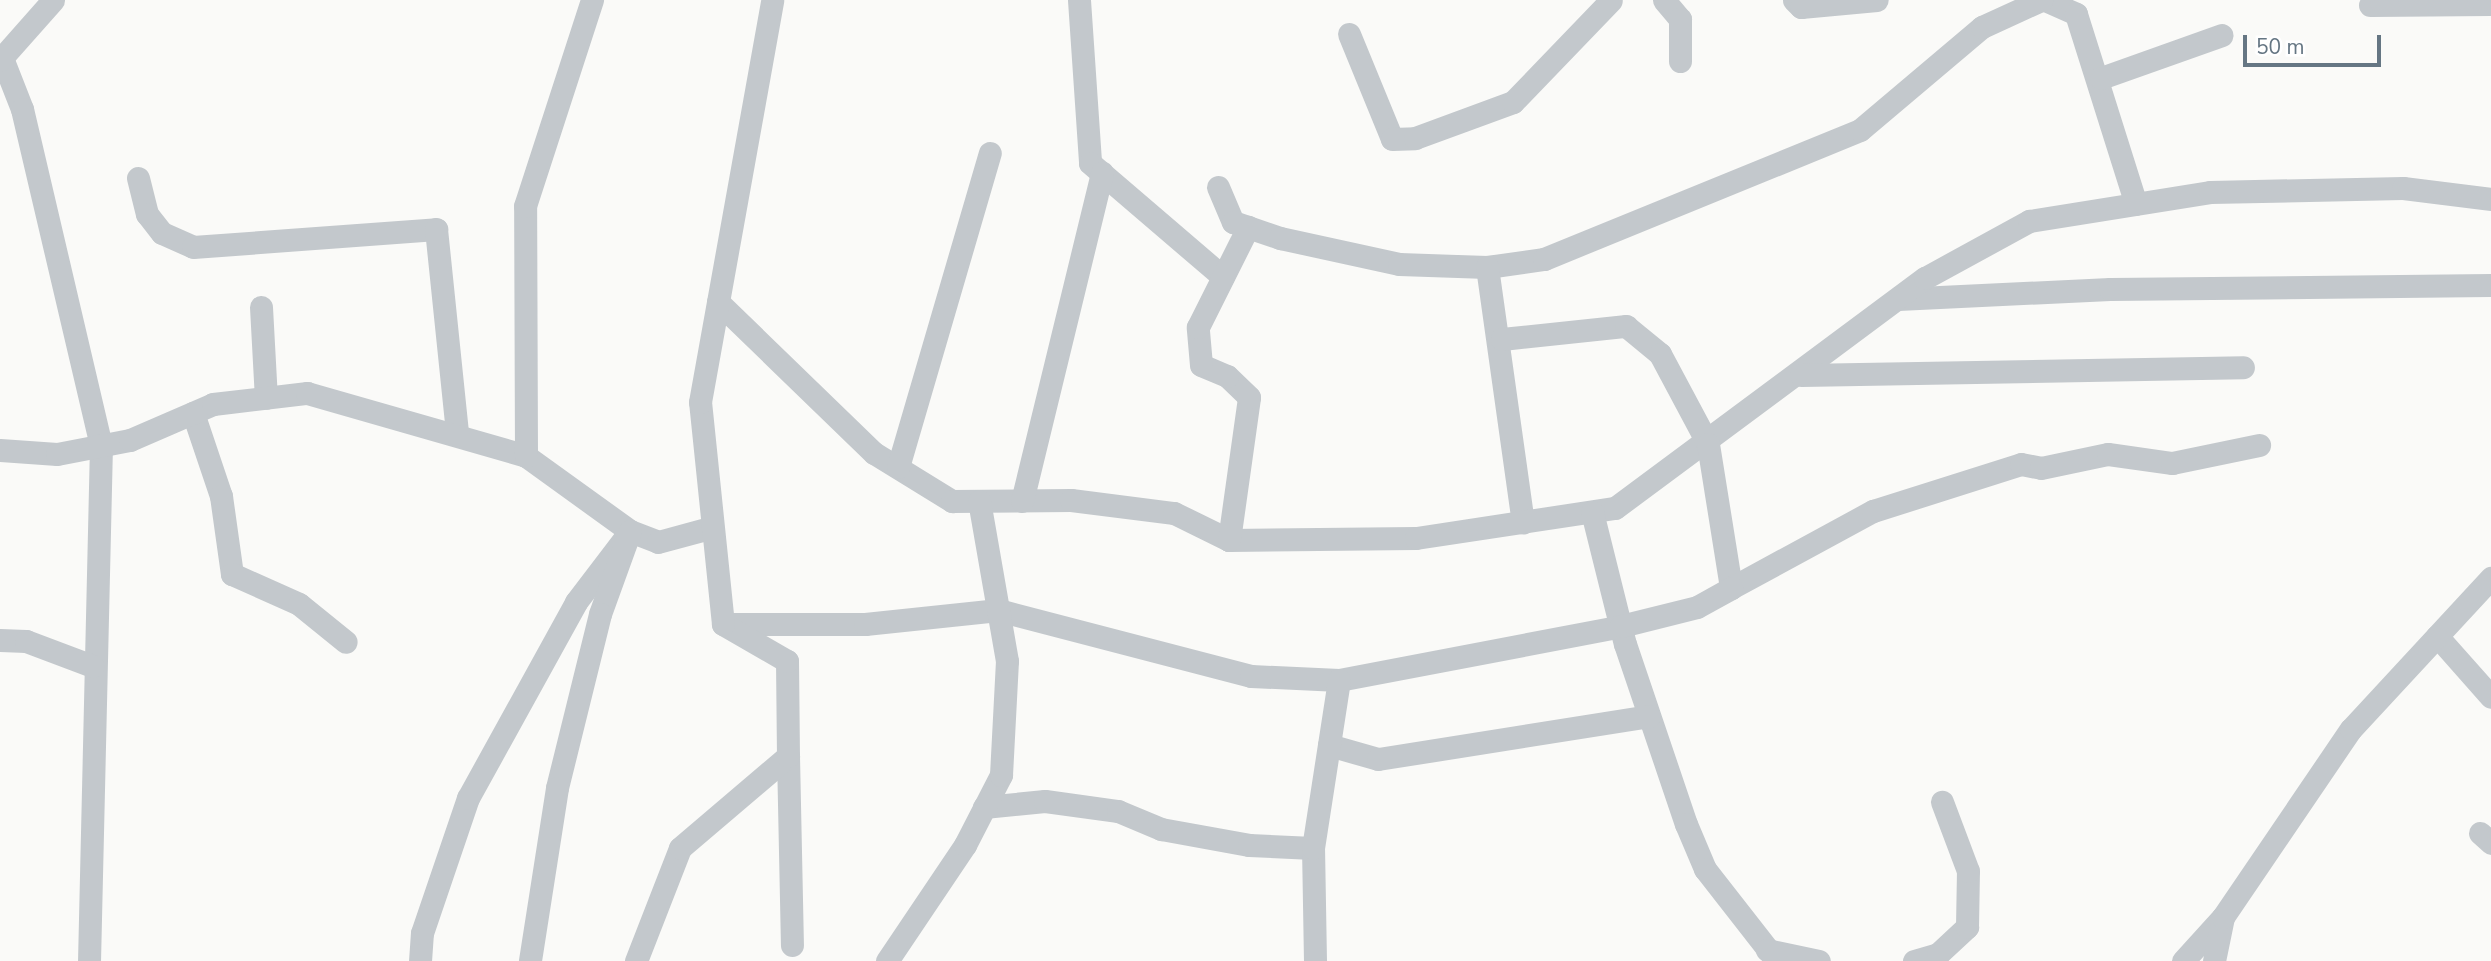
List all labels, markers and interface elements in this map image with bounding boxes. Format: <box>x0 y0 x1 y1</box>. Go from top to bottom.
scale bar <box>2246 21 2384 65</box>
text: 50 m <box>2256 33 2305 61</box>

